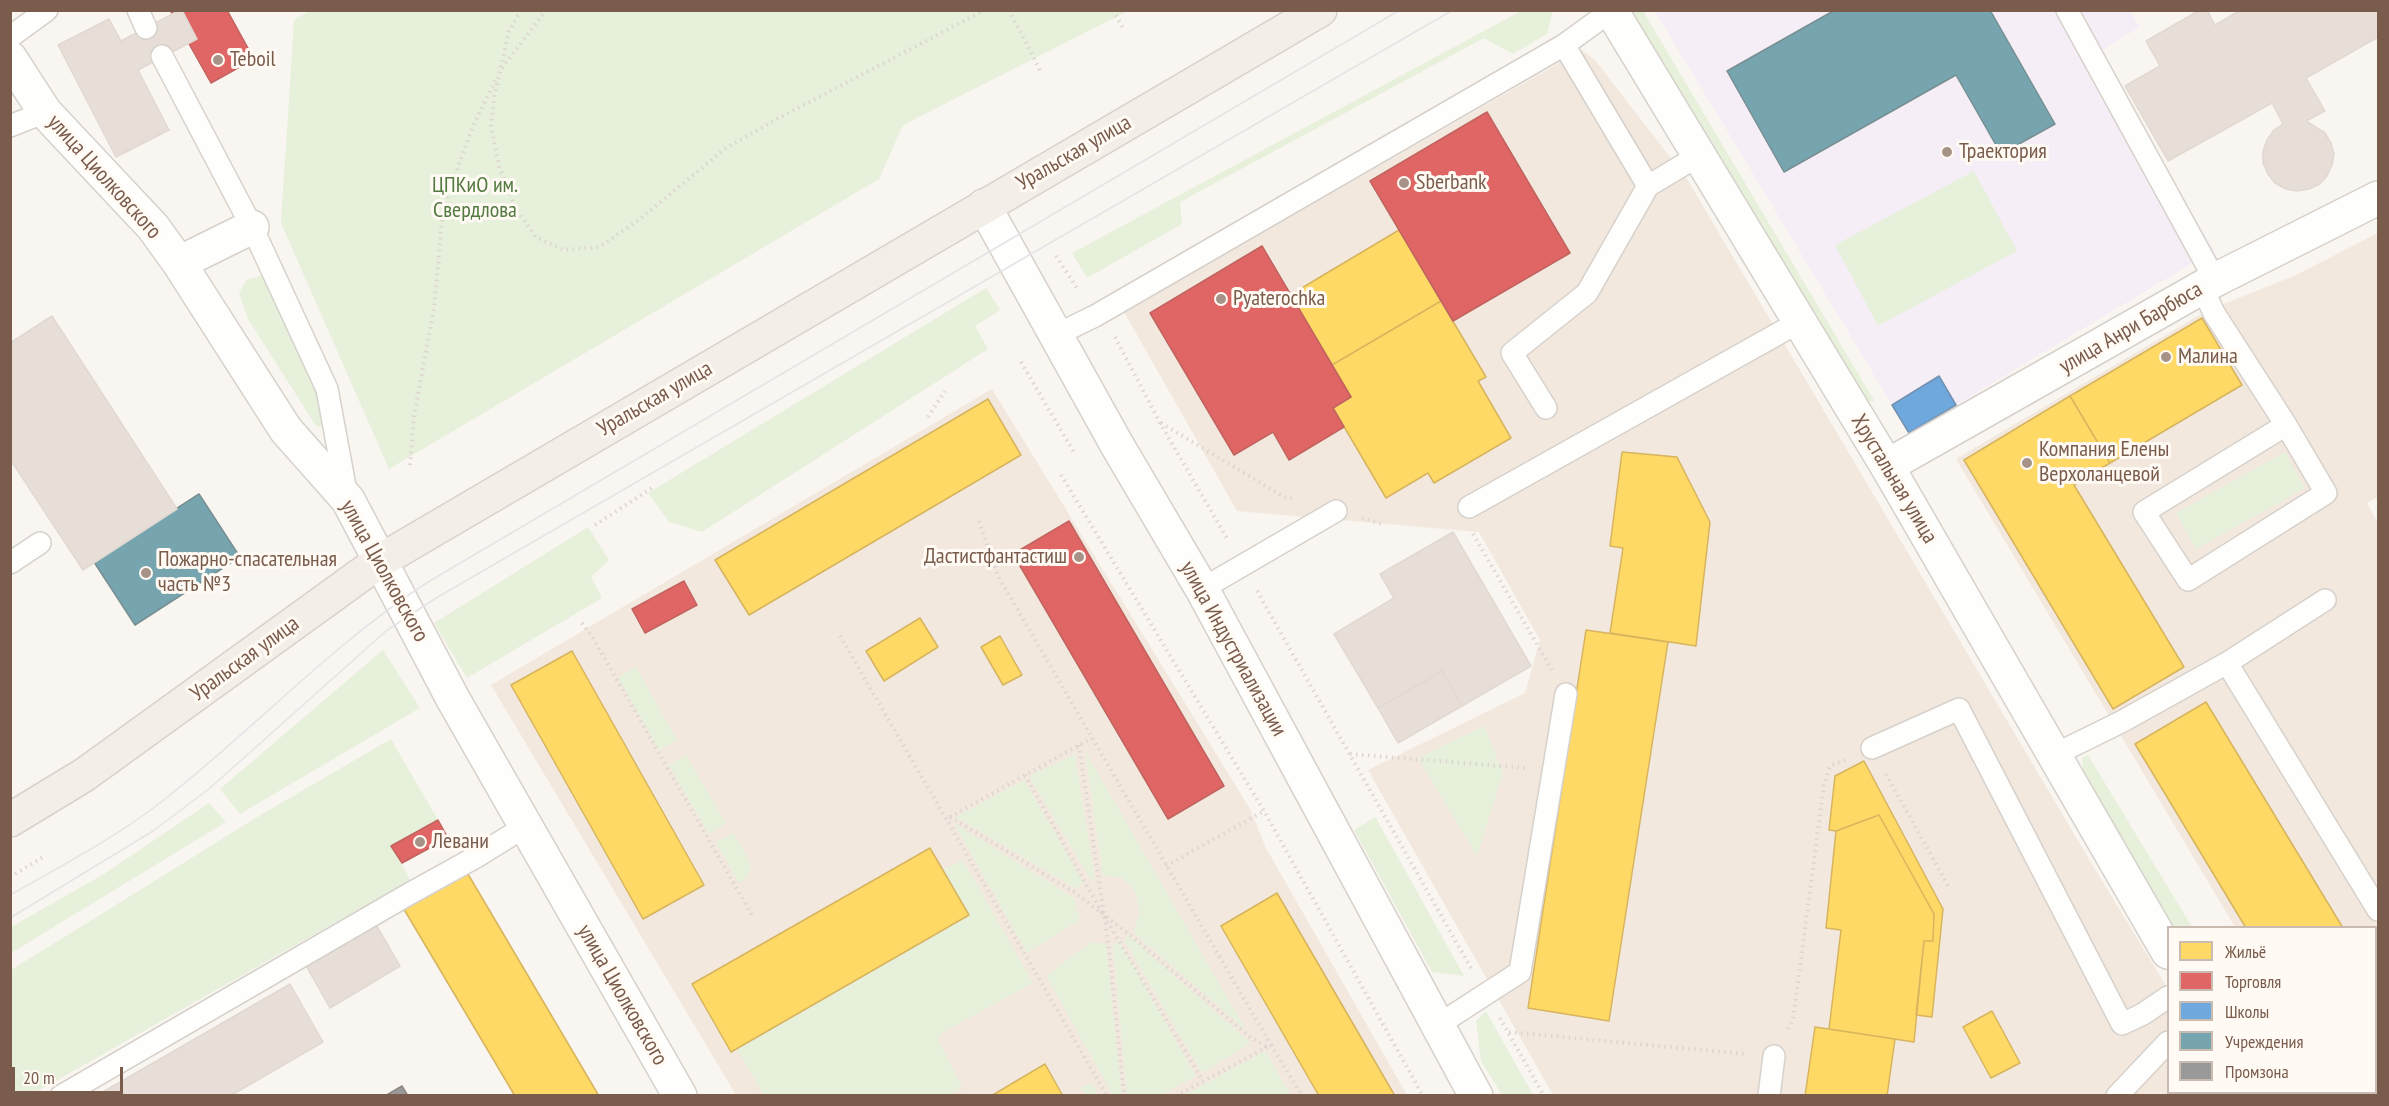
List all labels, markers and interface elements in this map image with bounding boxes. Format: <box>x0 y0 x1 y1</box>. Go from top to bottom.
place label: Teboil <box>230 47 276 73</box>
marker: Teboil <box>211 53 225 67</box>
street label: улица Циолковского <box>41 109 167 245</box>
street label: Уральская улица <box>1012 110 1136 196</box>
place label: Траектория <box>1959 139 2047 165</box>
marker: Траектория <box>1940 145 1954 159</box>
place label: Sberbank <box>1416 170 1487 196</box>
park label: ЦПКиО им. Свердлова <box>432 173 518 224</box>
marker: Sberbank <box>1397 176 1411 190</box>
street label: улица Анри Барбюса <box>2055 276 2207 380</box>
place label: Pyaterochka <box>1233 286 1325 312</box>
marker: Pyaterochka <box>1214 292 1228 306</box>
place label: Малина <box>2178 344 2238 370</box>
marker: Малина <box>2159 350 2173 364</box>
street label: Уральская улица <box>593 356 717 442</box>
street label: Хрустальная улица <box>1845 410 1943 548</box>
place label: Компания Елены Верхоланцевой <box>2039 437 2169 488</box>
marker: Компания Елены Верхоланцевой <box>2020 456 2034 470</box>
street label: улица Циолковского <box>334 495 434 647</box>
place label: Дастистфантастиш <box>924 544 1067 570</box>
place label: Пожарно-спасательная часть №3 <box>158 547 337 598</box>
marker: Дастистфантастиш <box>1072 550 1086 564</box>
street label: улица Индустриализации <box>1174 557 1292 741</box>
marker: Пожарно-спасательная часть №3 <box>139 566 153 580</box>
street label: Уральская улица <box>186 611 304 707</box>
place label: Левани <box>432 829 489 855</box>
marker: Левани <box>413 835 427 849</box>
street label: улица Циолковского <box>571 920 673 1070</box>
legend <box>2167 926 2377 1094</box>
text: Жильё <box>2225 940 2266 963</box>
text: Торговля <box>2225 970 2281 993</box>
text: Школы <box>2225 1000 2269 1023</box>
text: Учреждения <box>2225 1030 2303 1053</box>
scale bar <box>15 1055 126 1093</box>
text: Промзона <box>2225 1060 2289 1083</box>
text: 20 m <box>23 1066 55 1089</box>

